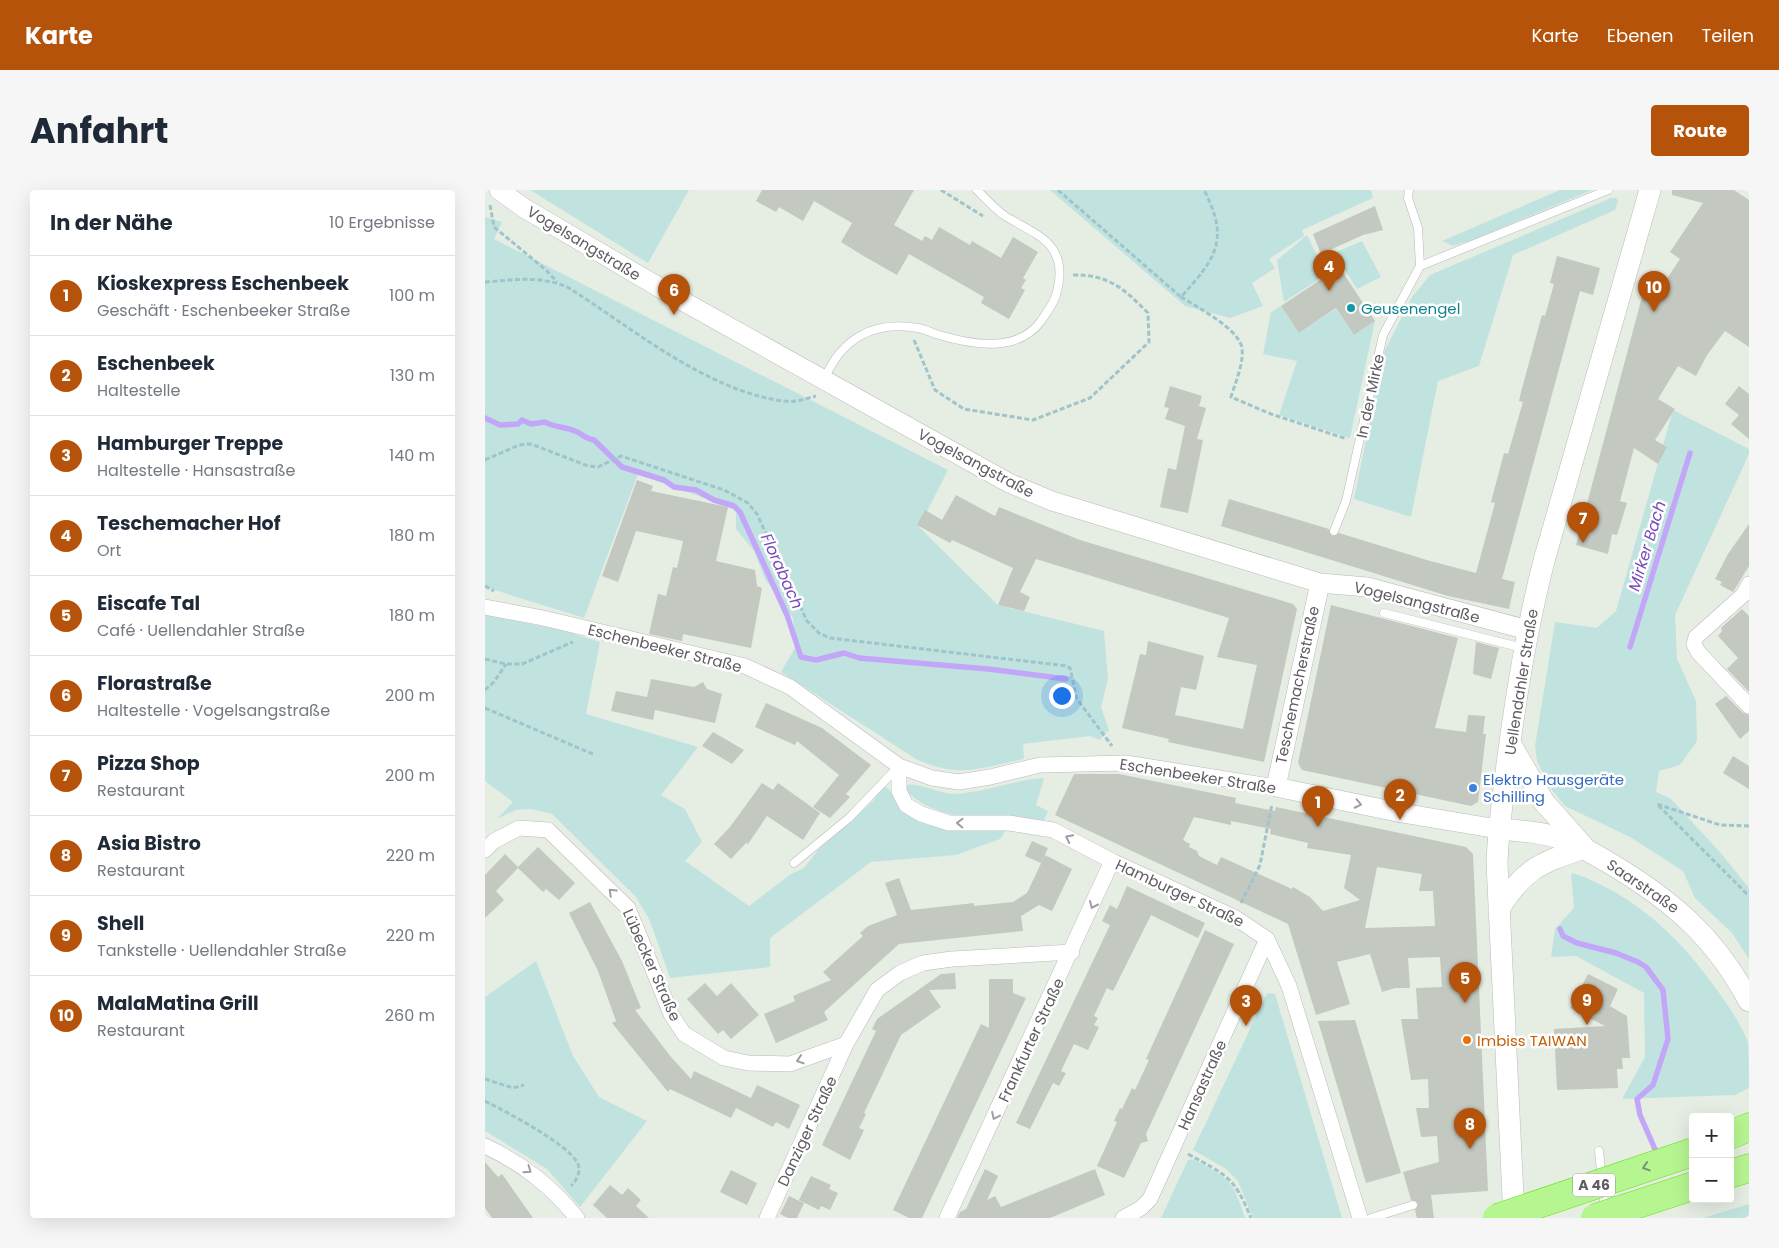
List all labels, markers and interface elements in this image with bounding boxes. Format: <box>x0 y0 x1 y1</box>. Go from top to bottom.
text: Karte <box>25 19 93 52</box>
text: Karte <box>1531 23 1579 48</box>
text: Ebenen <box>1607 23 1674 48</box>
text: Teilen <box>1702 23 1754 48</box>
button: Route <box>1651 105 1749 156</box>
text: Anfahrt <box>30 106 169 155</box>
street label: Vogelsangstraße <box>523 201 645 285</box>
text: In der Nähe <box>50 208 173 237</box>
text: 10 Ergebnisse <box>329 211 435 234</box>
pin: 4 <box>1313 250 1345 291</box>
text: Kioskexpress Eschenbeek <box>97 270 349 297</box>
pin: 10 <box>1638 271 1670 312</box>
pin: 6 <box>658 274 690 315</box>
text: 1 <box>63 284 69 307</box>
text: 100 m <box>389 284 435 307</box>
place label: Geusenengel <box>1361 298 1460 319</box>
text: Geschäft · Eschenbeeker Straße <box>97 299 350 322</box>
marker: Geusenengel <box>1345 302 1357 314</box>
text: Eschenbeek <box>97 350 215 377</box>
street label: In der Mirke <box>1351 352 1389 440</box>
text: 2 <box>61 364 71 387</box>
text: 130 m <box>390 364 435 387</box>
text: Haltestelle <box>97 379 180 402</box>
street label: Vogelsangstraße <box>914 423 1038 503</box>
text: Hamburger Treppe <box>97 430 283 457</box>
text: 3 <box>61 444 71 467</box>
text: 140 m <box>389 444 435 467</box>
text: Haltestelle · Hansastraße <box>97 459 295 482</box>
water label: Mirker Bach <box>1622 498 1672 594</box>
pin: 7 <box>1567 502 1599 543</box>
text: Teschemacher Hof <box>97 510 281 537</box>
text: 4 <box>61 524 71 547</box>
text: 180 m <box>389 524 435 547</box>
water label: Florabach <box>755 530 809 612</box>
text: Ort <box>97 539 121 562</box>
street label: Vogelsangstraße <box>1352 576 1482 628</box>
text: Eiscafe Tal <box>97 590 200 617</box>
text: 5 <box>61 604 71 627</box>
text: 180 m <box>389 604 435 627</box>
street label: Teschemacherstraße <box>1270 604 1324 766</box>
street label: Uellendahler Straße <box>1499 607 1543 757</box>
text: Café · Uellendahler Straße <box>97 619 305 642</box>
street label: Eschenbeeker Straße <box>586 619 744 677</box>
text: Florastraße <box>97 670 212 697</box>
your location <box>1049 683 1075 709</box>
text: 6 <box>61 684 71 707</box>
text: 200 m <box>385 684 435 707</box>
text: Haltestelle · Vogelsangstraße <box>97 699 330 722</box>
text: Pizza Shop <box>97 750 200 777</box>
street label: Eschenbeeker Straße <box>1118 753 1278 799</box>
text: 7 <box>62 764 70 787</box>
text: 200 m <box>385 764 435 787</box>
place label: Elektro Hausgeräte Schilling <box>1483 769 1624 807</box>
text: Restaurant <box>97 779 185 802</box>
pin: 2 <box>1384 779 1416 820</box>
marker: Elektro Hausgeräte Schilling <box>1467 782 1479 794</box>
pin: 1 <box>1302 786 1334 827</box>
one-way arrow <box>1353 798 1362 809</box>
one-way arrow <box>956 818 964 828</box>
text: Asia Bistro <box>97 830 201 857</box>
one-way arrow <box>1065 834 1074 845</box>
text: 8 <box>61 844 71 867</box>
text: 220 m <box>386 844 435 867</box>
street label: Hamburger Straße <box>1112 854 1248 932</box>
street label: Saarstraße <box>1603 854 1683 918</box>
text: Restaurant <box>97 859 185 882</box>
one-way arrow <box>609 889 618 898</box>
one-way arrow <box>1088 900 1099 909</box>
street label: Lübecker Straße <box>618 906 686 1024</box>
text: Shell <box>97 910 144 937</box>
text: 9 <box>61 924 71 947</box>
text: 220 m <box>386 924 435 947</box>
text: Tankstelle · Uellendahler Straße <box>97 939 346 962</box>
pin: 5 <box>1449 962 1481 1003</box>
street label: Frankfurter Straße <box>993 975 1069 1105</box>
pin: 9 <box>1571 984 1603 1025</box>
pin: 3 <box>1230 985 1262 1026</box>
text: MalaMatina Grill <box>97 990 259 1017</box>
text: 10 <box>58 1004 74 1027</box>
text: 260 m <box>385 1004 435 1027</box>
text: Restaurant <box>97 1019 185 1042</box>
place label: Imbiss TAIWAN <box>1477 1030 1587 1051</box>
marker: Imbiss TAIWAN <box>1461 1034 1473 1046</box>
street label: Hansastraße <box>1173 1037 1231 1133</box>
one-way arrow <box>797 1055 805 1065</box>
street label: Danziger Straße <box>772 1072 842 1190</box>
pin: 8 <box>1454 1108 1486 1149</box>
one-way arrow <box>990 1111 1001 1120</box>
map controls <box>1689 1113 1734 1203</box>
button: + <box>1689 1113 1734 1158</box>
button: − <box>1689 1158 1734 1203</box>
one-way arrow <box>1643 1162 1651 1172</box>
one-way arrow <box>522 1164 531 1173</box>
road number: A 46 <box>1573 1174 1615 1196</box>

